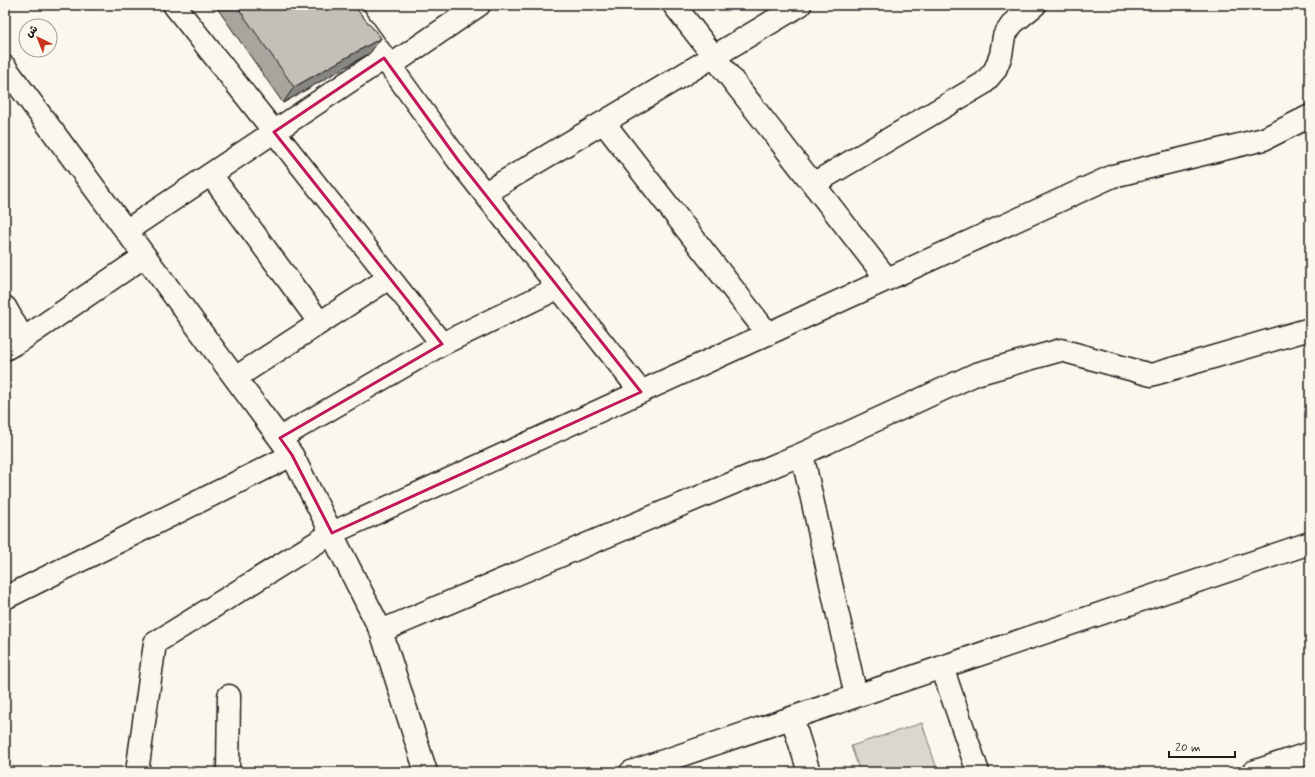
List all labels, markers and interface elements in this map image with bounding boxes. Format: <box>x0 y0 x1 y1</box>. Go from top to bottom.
north arrow <box>18 18 58 58</box>
text: ش <box>23 22 41 41</box>
scale bar <box>1169 733 1235 759</box>
text: 20 m <box>1175 740 1201 756</box>

